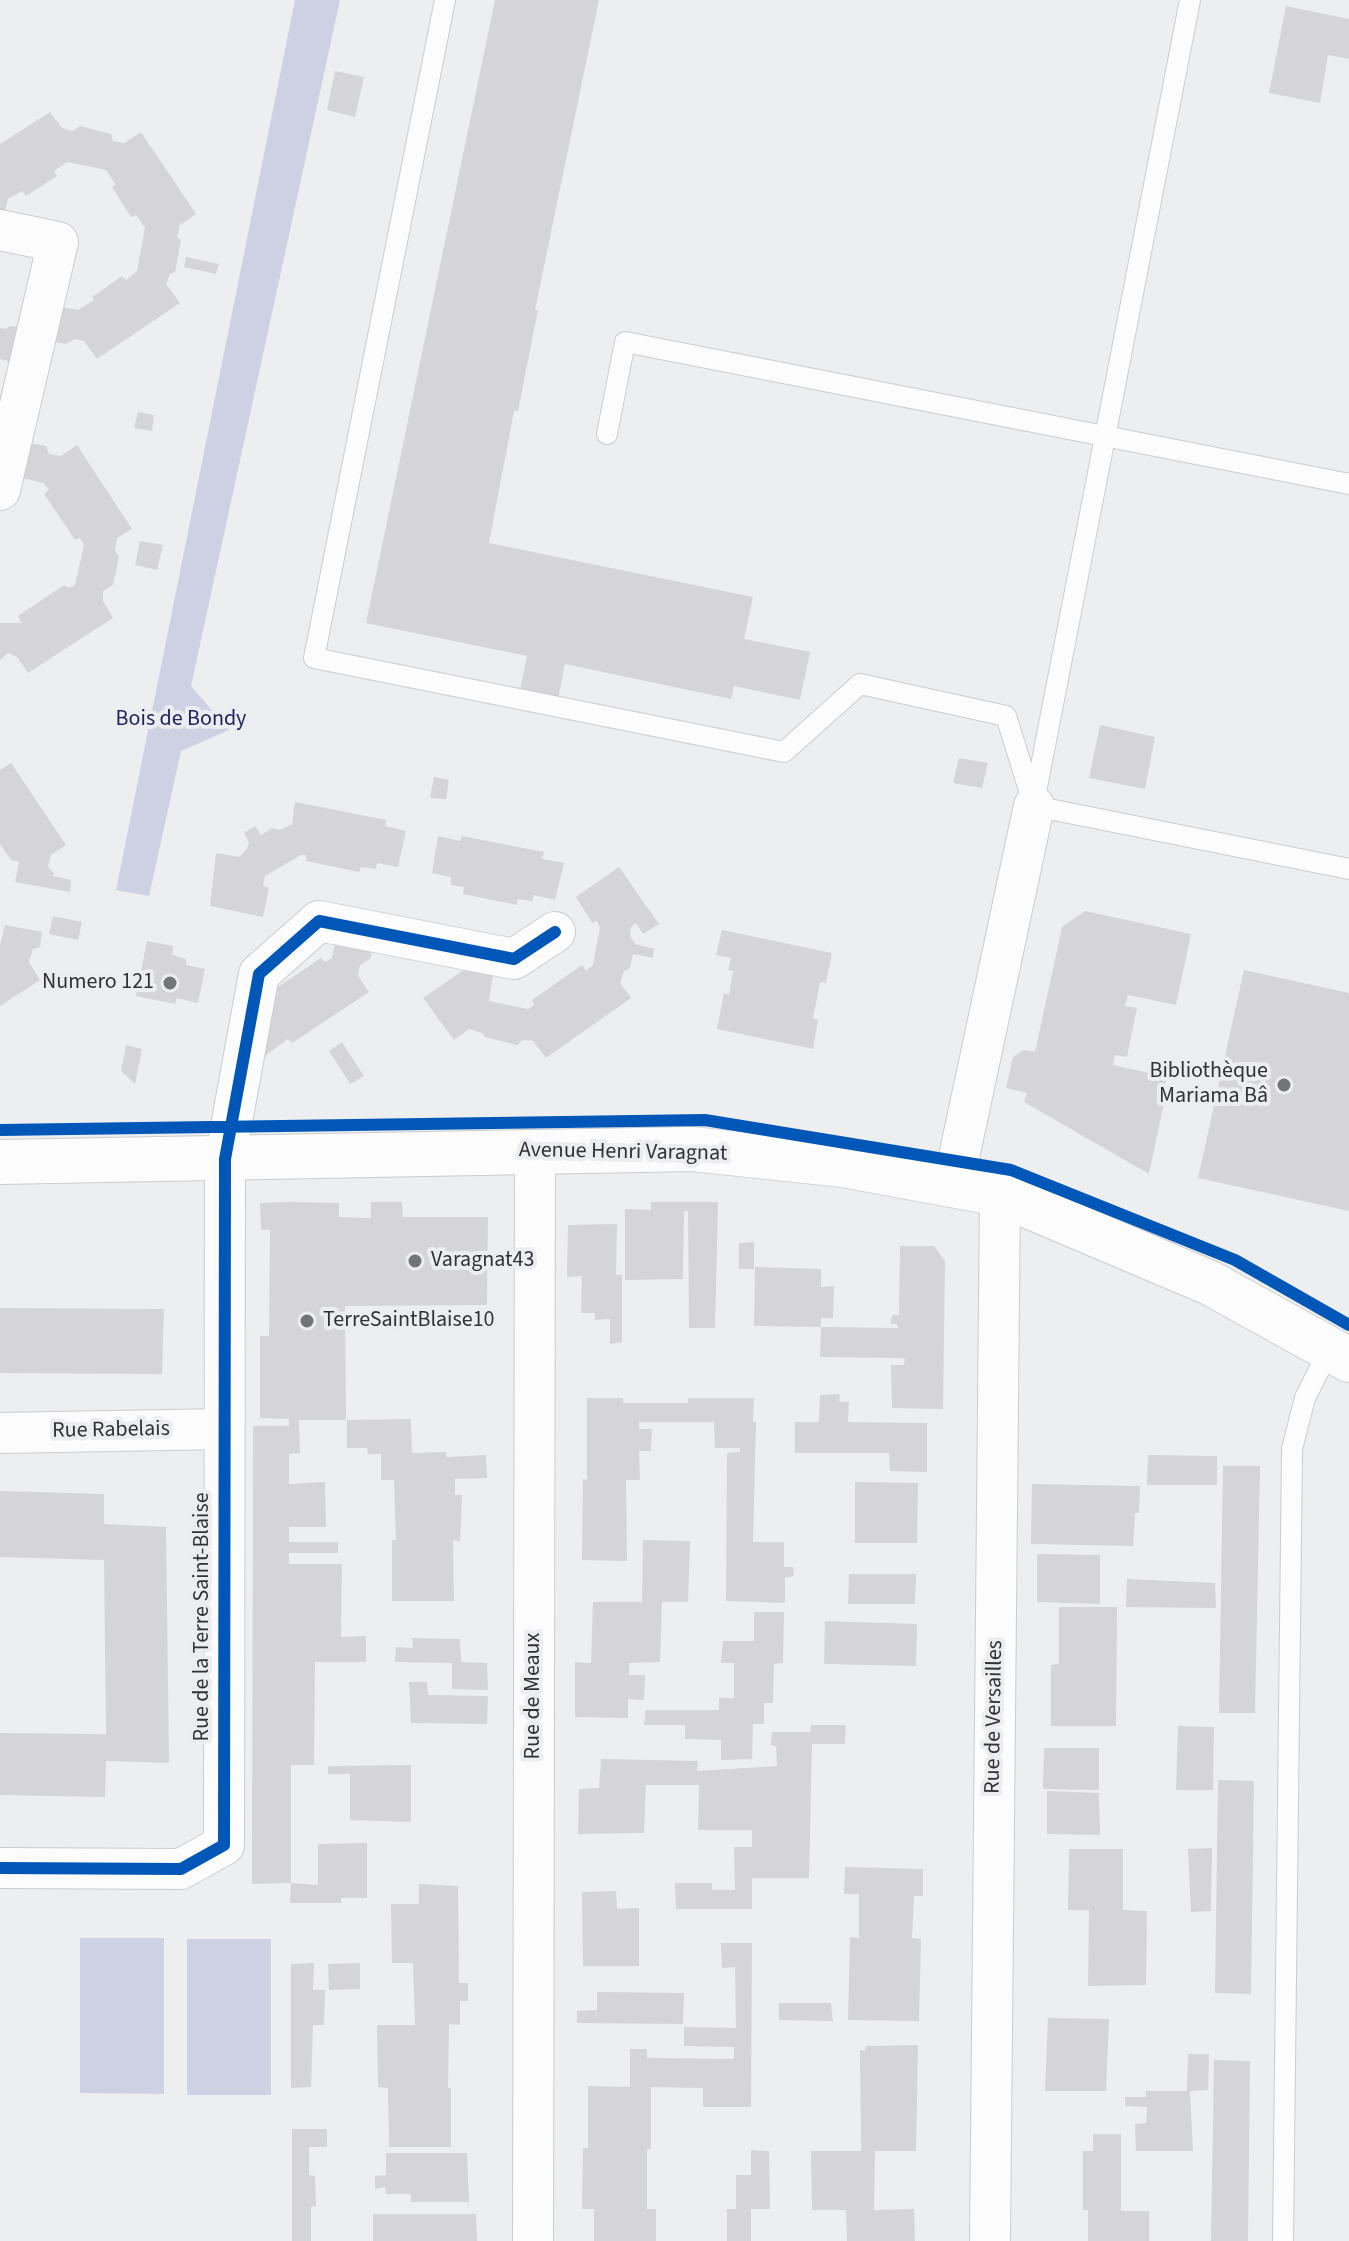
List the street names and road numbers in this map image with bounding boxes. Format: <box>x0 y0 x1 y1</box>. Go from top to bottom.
street label: Avenue Henri Varagnat <box>519 1138 727 1168</box>
street label: Rue Rabelais <box>52 1417 170 1445</box>
street label: Rue de la Terre Saint-Blaise <box>190 1492 216 1742</box>
street label: Rue de Meaux <box>521 1633 547 1759</box>
street label: Rue de Versailles <box>980 1640 1010 1794</box>

